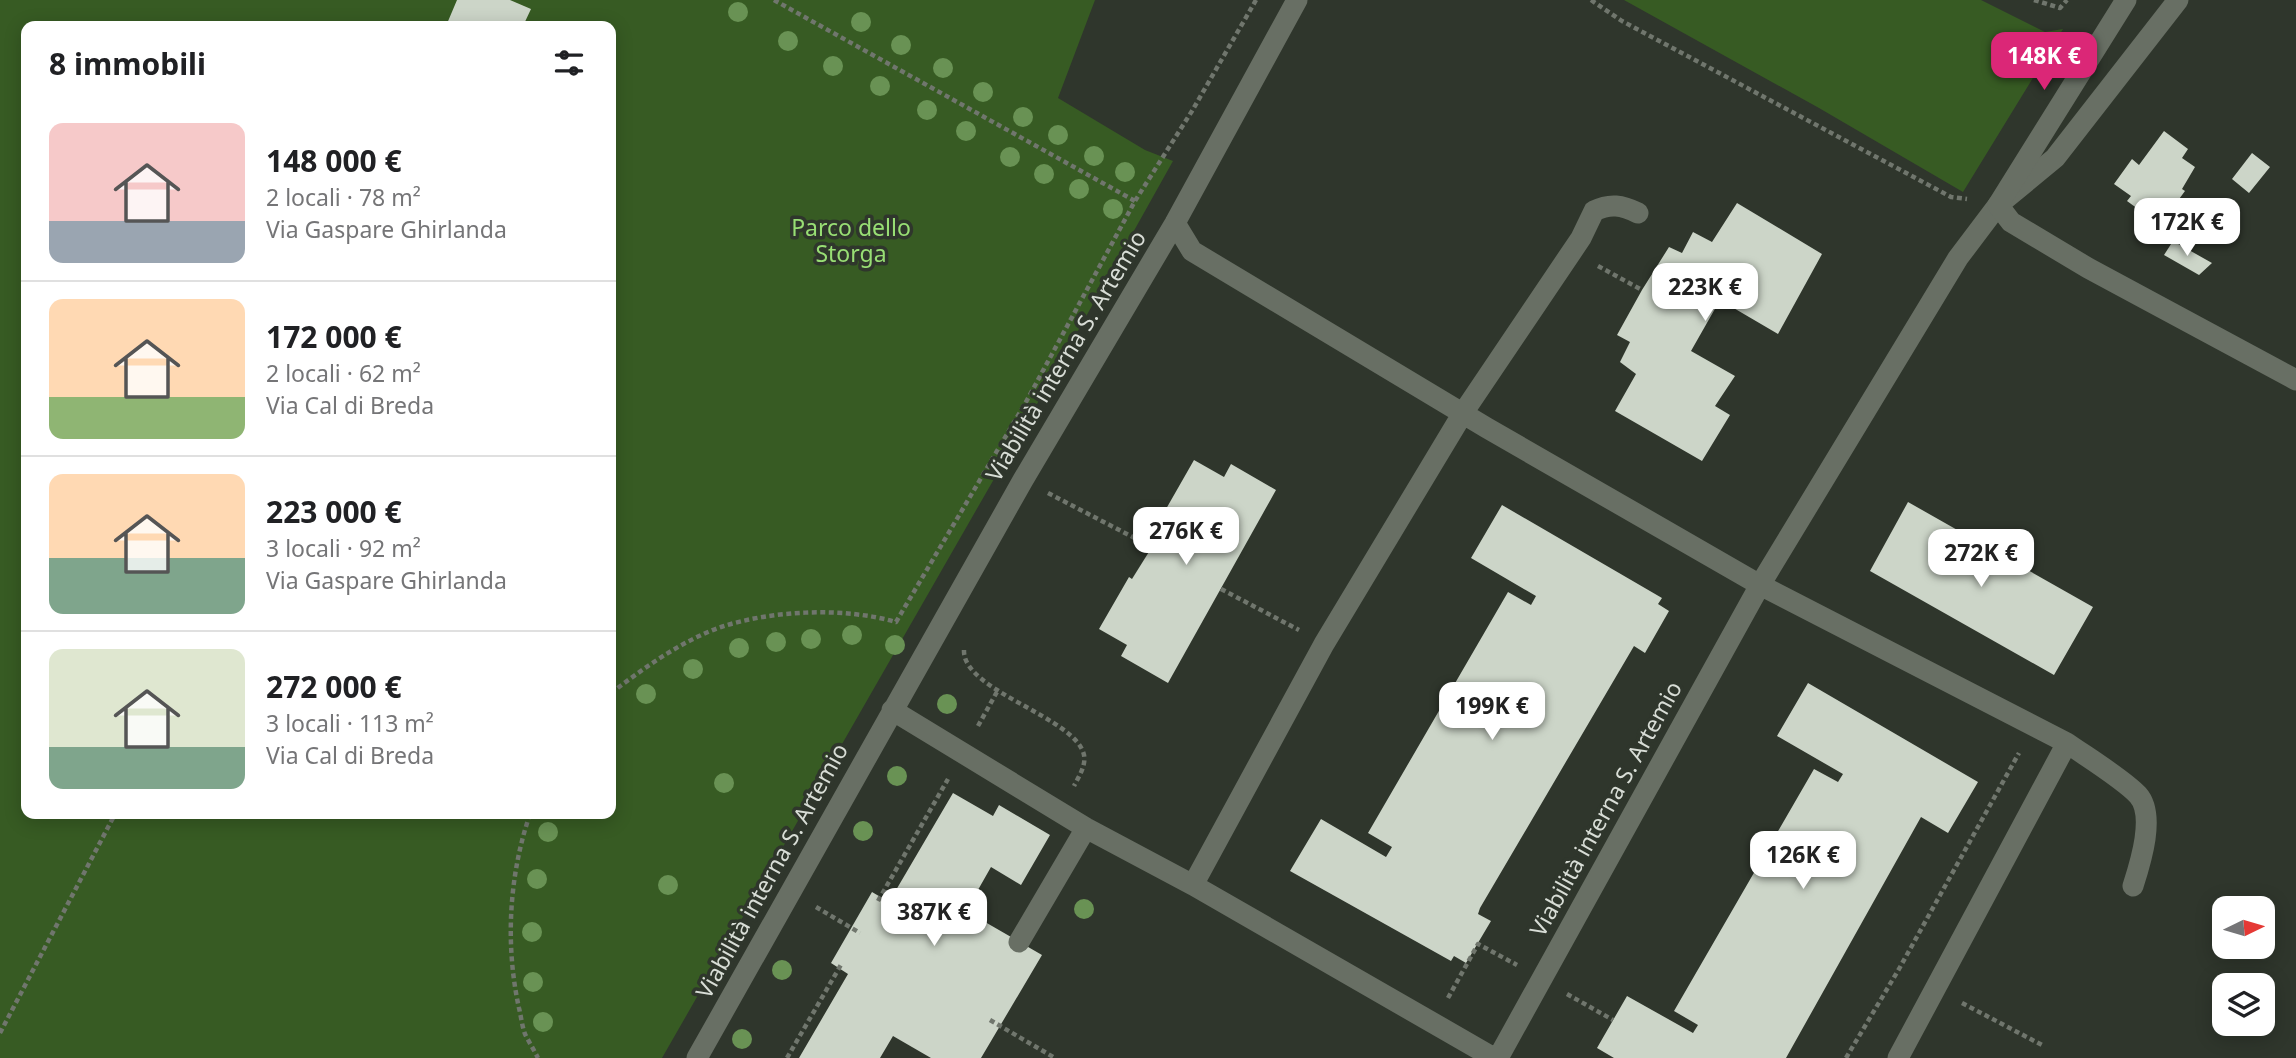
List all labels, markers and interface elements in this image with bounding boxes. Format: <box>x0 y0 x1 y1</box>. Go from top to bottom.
pin: 148K € <box>1987 32 2101 92</box>
text: 148K € <box>2007 39 2081 71</box>
text: 8 immobili <box>49 43 206 84</box>
icon: filters <box>550 44 588 82</box>
text: 148 000 € <box>266 140 402 181</box>
icon: home <box>105 151 189 235</box>
text: 2 locali · 78 m² <box>266 181 421 213</box>
pin: 172K € <box>2130 198 2244 258</box>
text: 172K € <box>2150 205 2224 237</box>
park label: Parco dello Storga <box>791 211 911 269</box>
text: Via Gaspare Ghirlanda <box>266 213 507 245</box>
street label: Viabilità interna S. Artemio <box>977 224 1153 487</box>
pin: 223K € <box>1648 264 1762 323</box>
text: 223K € <box>1668 270 1742 302</box>
text: 172 000 € <box>266 316 402 357</box>
icon: home <box>105 327 189 411</box>
text: 2 locali · 62 m² <box>266 357 421 389</box>
text: Via Cal di Breda <box>266 389 434 421</box>
text: 223 000 € <box>266 491 402 532</box>
icon: home <box>105 502 189 586</box>
pin: 276K € <box>1129 508 1243 567</box>
text: 276K € <box>1149 514 1223 546</box>
pin: 272K € <box>1924 530 2038 589</box>
text: 3 locali · 92 m² <box>266 532 421 564</box>
text: 272K € <box>1944 536 2018 568</box>
text: Via Gaspare Ghirlanda <box>266 564 507 596</box>
text: 272 000 € <box>266 666 402 707</box>
street label: Viabilità interna S. Artemio <box>1521 675 1689 942</box>
icon: home <box>105 677 189 761</box>
pin: 199K € <box>1435 682 1549 742</box>
text: 199K € <box>1455 689 1529 721</box>
text: 3 locali · 113 m² <box>266 707 434 739</box>
street label: Viabilità interna S. Artemio <box>687 737 855 1004</box>
text: Via Cal di Breda <box>266 739 434 771</box>
pin: 126K € <box>1746 832 1860 891</box>
text: 126K € <box>1766 838 1840 870</box>
pin: 387K € <box>877 888 991 948</box>
text: 387K € <box>897 895 971 927</box>
north arrow <box>2212 896 2275 959</box>
map controls <box>2212 896 2275 1036</box>
button: layers <box>2212 973 2275 1036</box>

